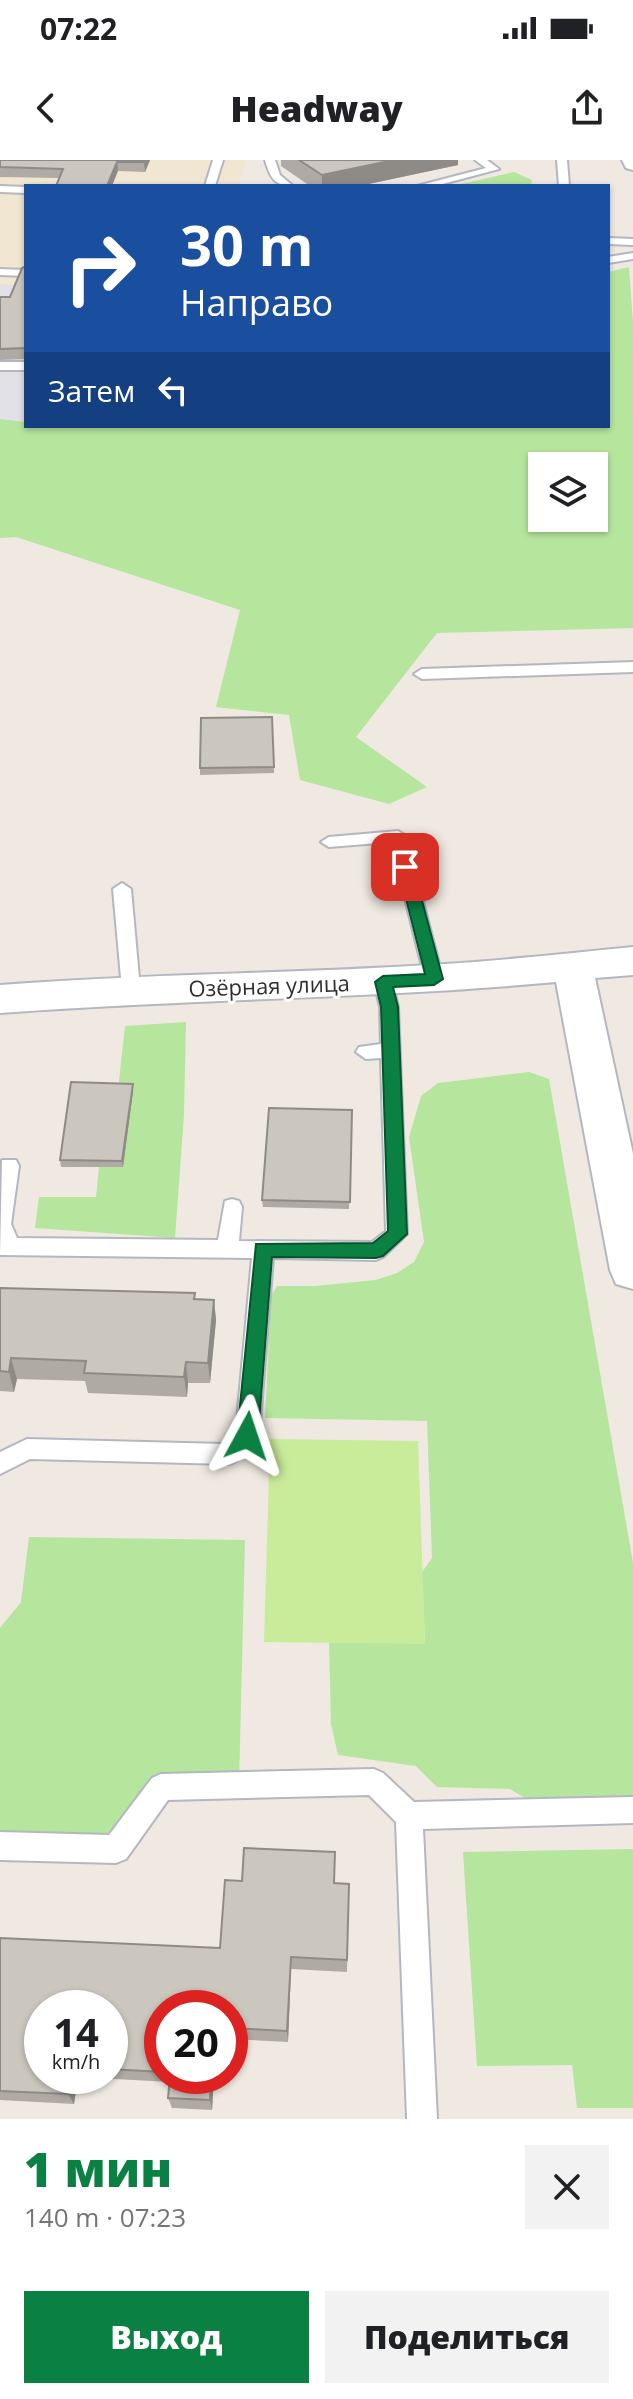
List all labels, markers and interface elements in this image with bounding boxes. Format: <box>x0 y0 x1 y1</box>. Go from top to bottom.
text: 07:22 <box>40 8 117 49</box>
text: Headway <box>230 84 403 133</box>
icon: back <box>24 86 68 130</box>
icon: share <box>565 86 609 130</box>
text: 30 m <box>180 206 314 282</box>
icon: right <box>48 216 152 320</box>
text: Направо <box>180 278 333 327</box>
icon: left <box>151 368 195 412</box>
text: Затем <box>48 370 135 411</box>
map controls <box>528 452 608 532</box>
button: layers <box>528 452 608 532</box>
pin <box>371 833 439 901</box>
icon: arrive <box>383 845 427 889</box>
street label: Озёрная улица <box>188 967 350 1003</box>
position arrow <box>205 1394 289 1478</box>
speed limit sign: 20 <box>144 1990 248 2094</box>
text: 14 <box>53 2004 99 2059</box>
text: km/h <box>52 2048 100 2075</box>
text: 1 мин <box>24 2136 172 2201</box>
button: close <box>525 2145 609 2229</box>
text: 140 m · 07:23 <box>24 2199 186 2235</box>
button: Выход <box>24 2291 309 2383</box>
button: Поделиться <box>325 2291 609 2383</box>

